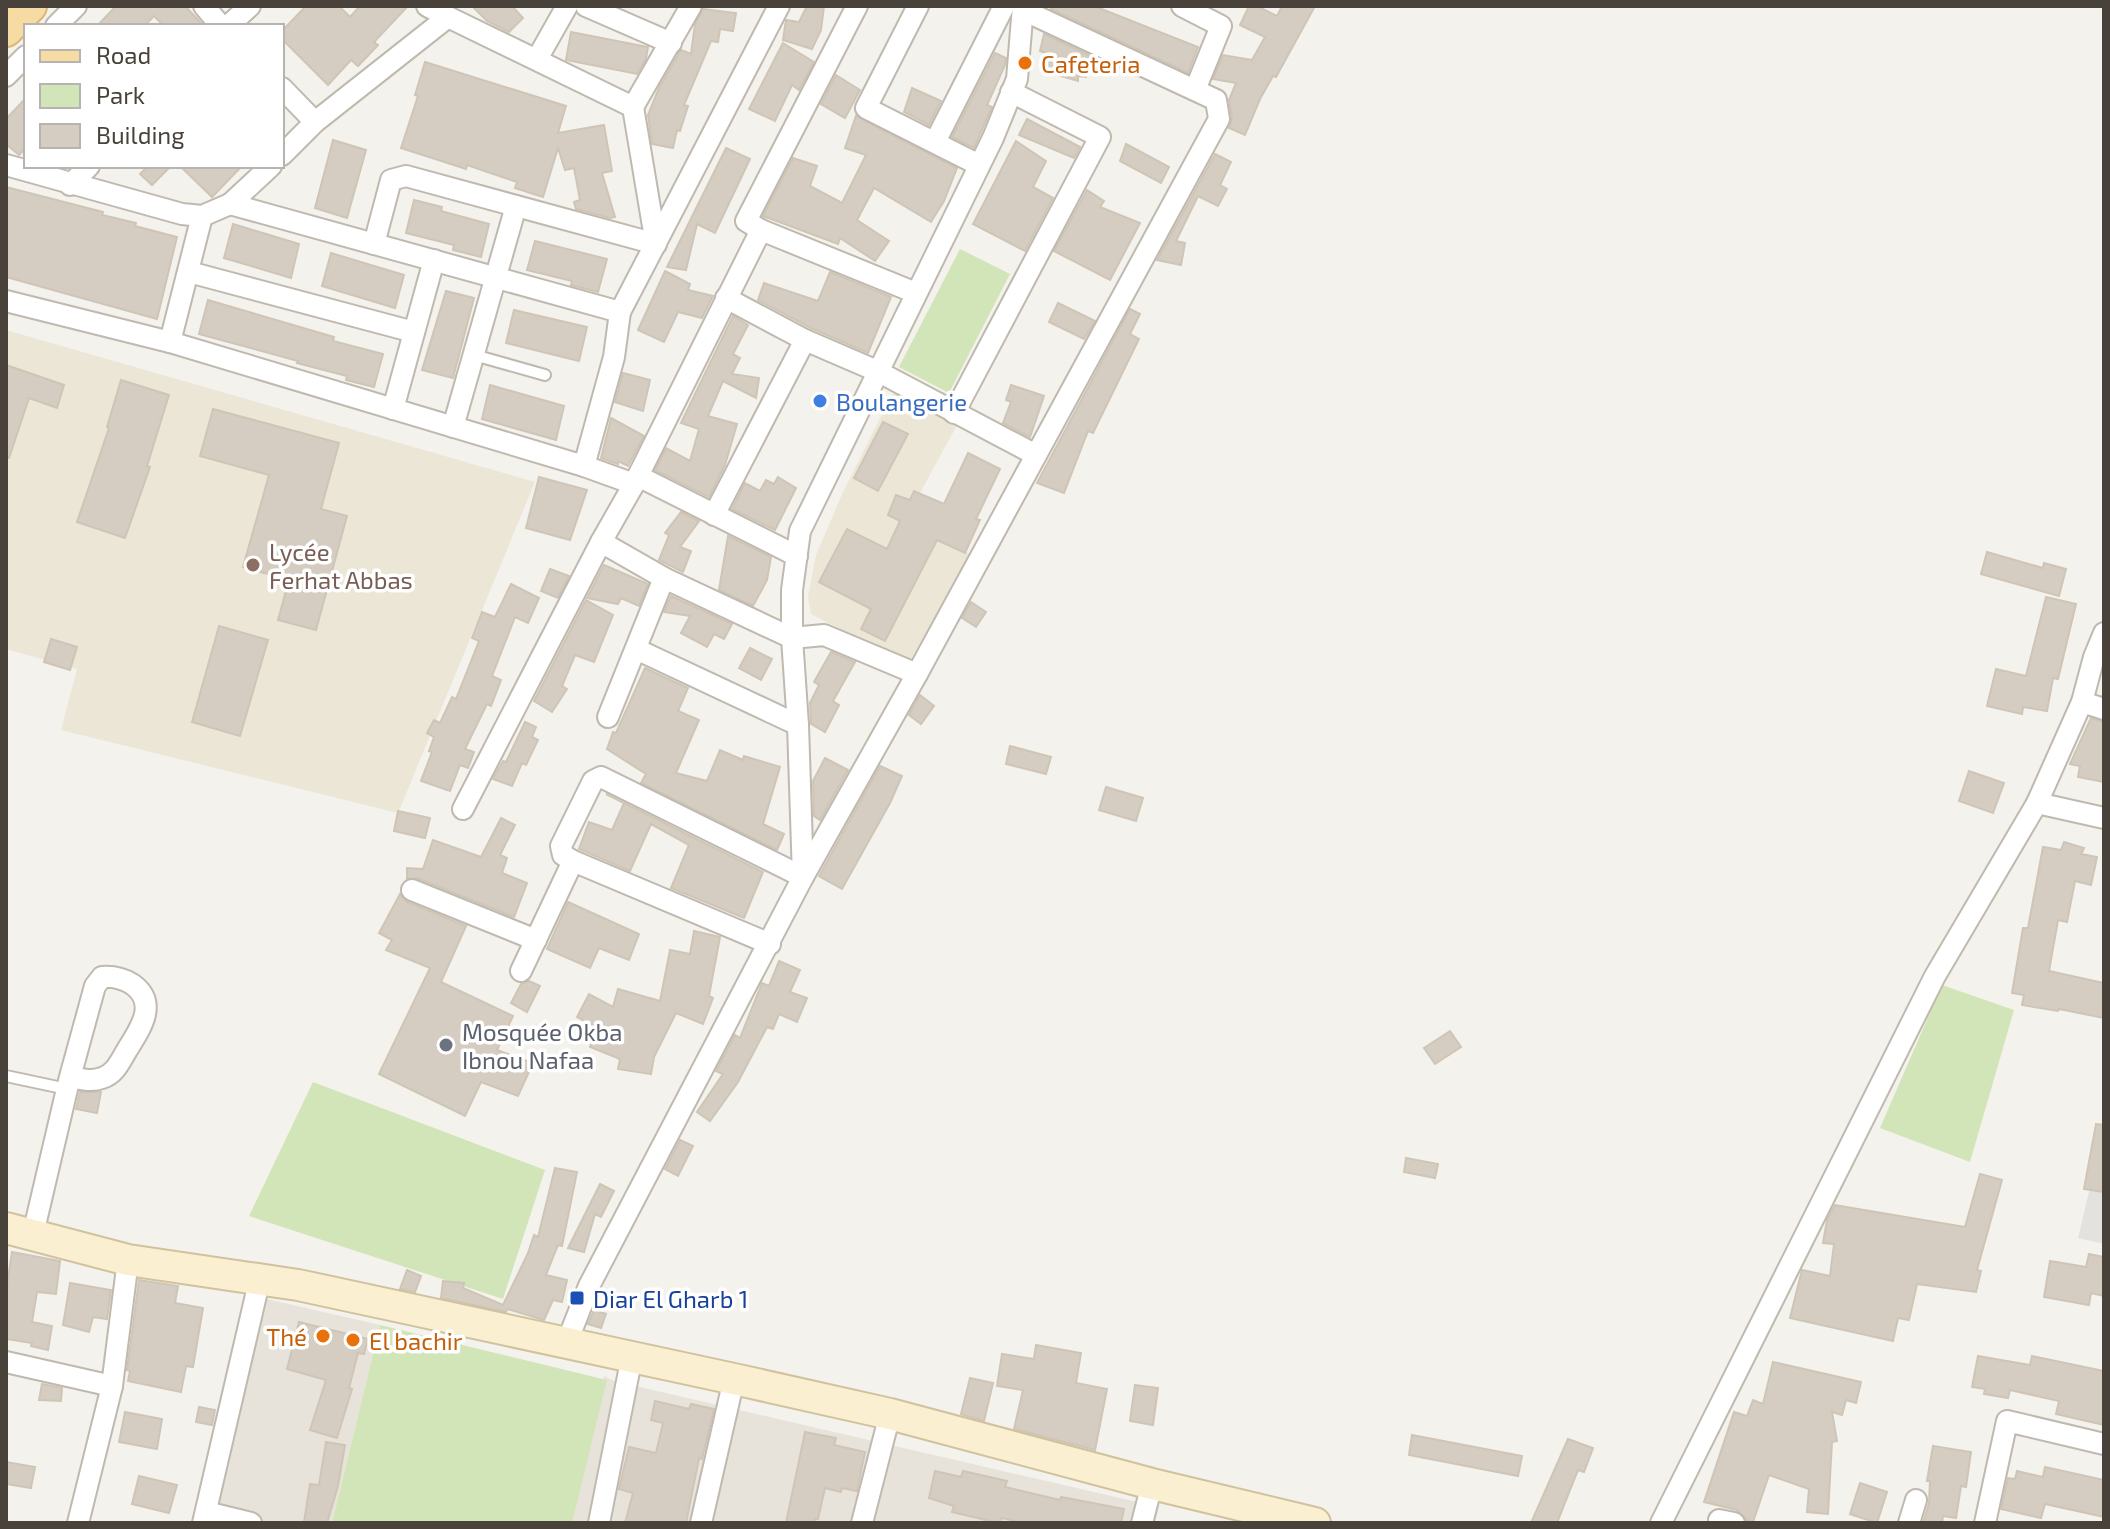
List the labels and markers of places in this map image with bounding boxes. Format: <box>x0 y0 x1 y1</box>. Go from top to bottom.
place label: Cafeteria <box>1041 49 1140 78</box>
marker: Cafeteria <box>1016 54 1034 72</box>
place label: Boulangerie <box>836 387 967 416</box>
marker: Boulangerie <box>811 392 829 410</box>
place label: Lycée Ferhat Abbas <box>269 537 413 594</box>
marker: Lycée Ferhat Abbas <box>244 556 262 574</box>
place label: Mosquée Okba Ibnou Nafaa <box>462 1017 622 1074</box>
marker: Mosquée Okba Ibnou Nafaa <box>437 1036 455 1054</box>
place label: Diar El Gharb 1 <box>593 1284 748 1313</box>
marker: Diar El Gharb 1 <box>568 1289 586 1307</box>
place label: Thé <box>266 1322 307 1351</box>
place label: El bachir <box>369 1326 463 1355</box>
marker: Thé <box>314 1327 332 1345</box>
marker: El bachir <box>344 1331 362 1349</box>

